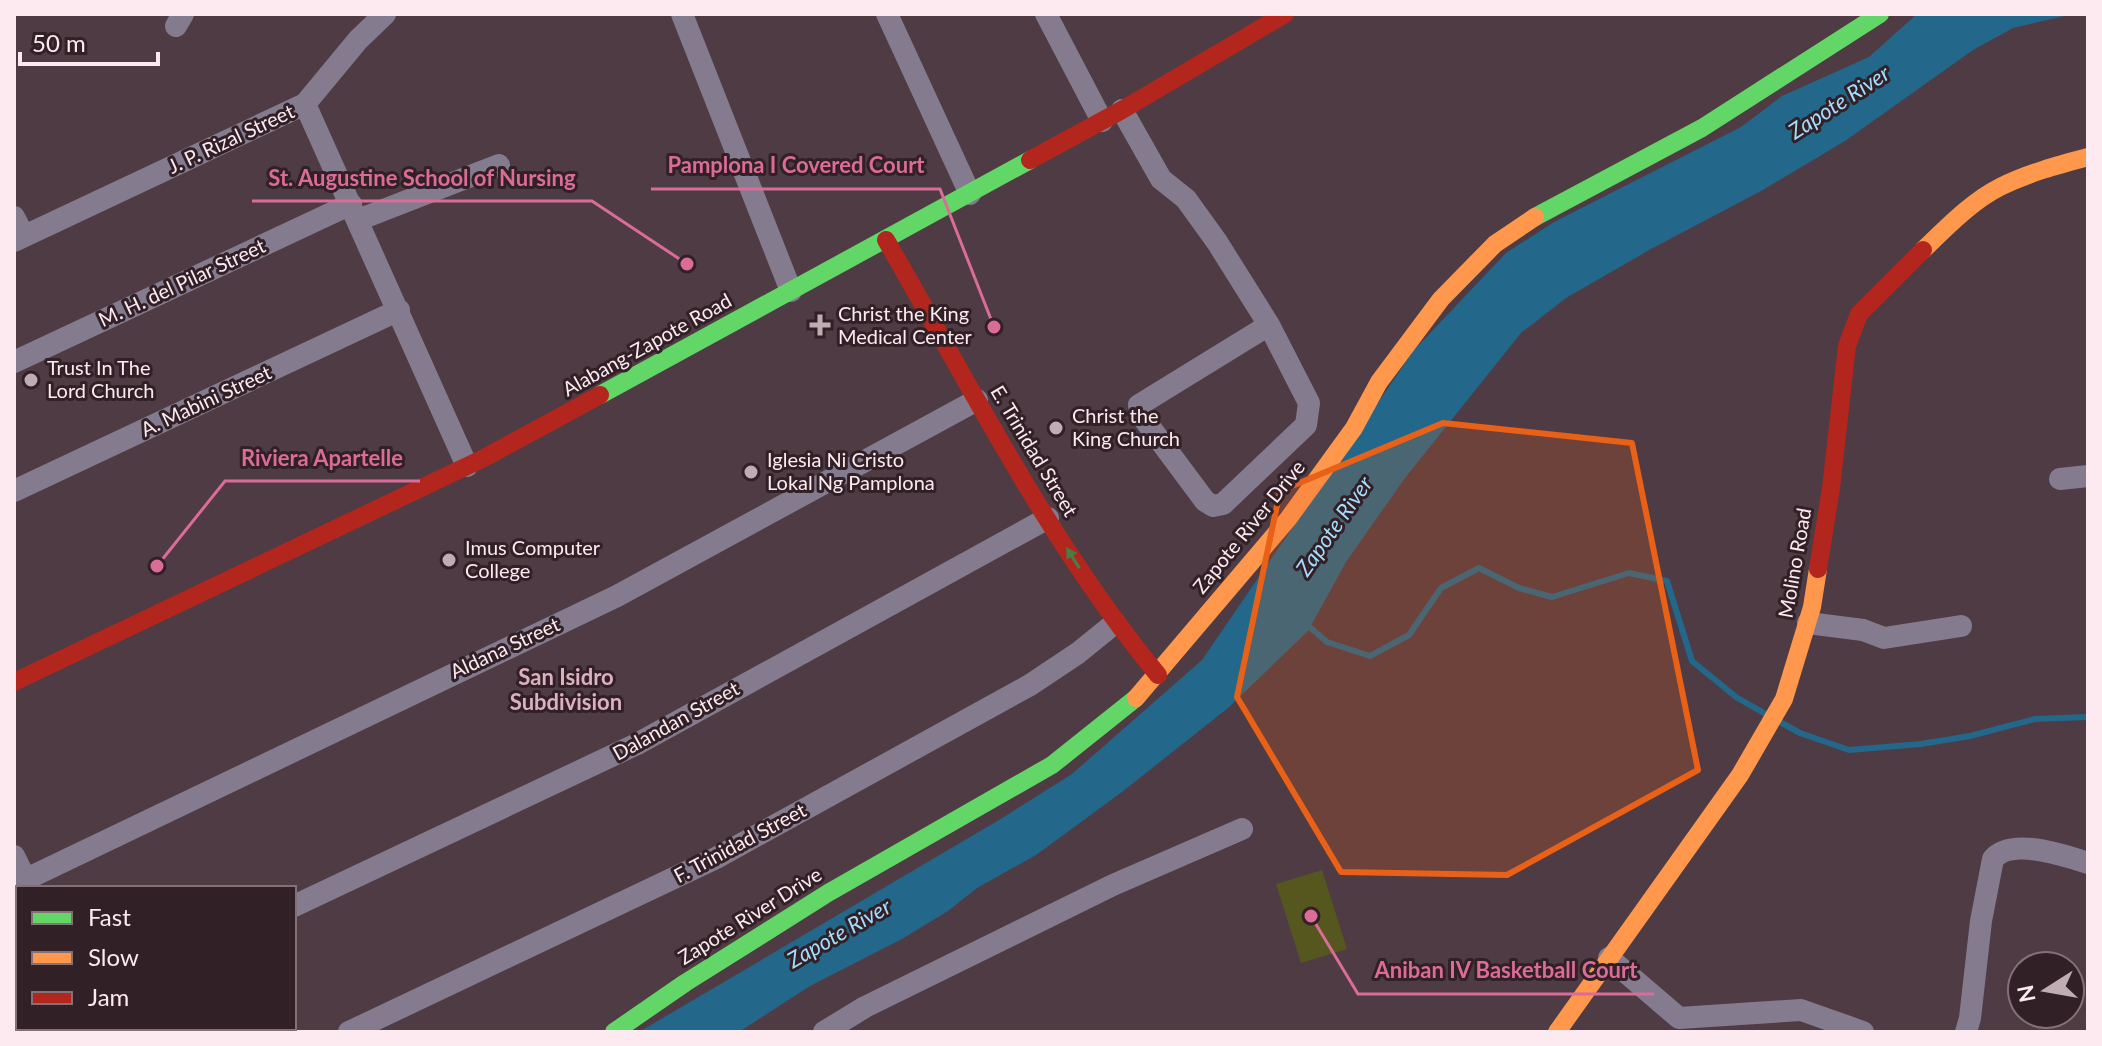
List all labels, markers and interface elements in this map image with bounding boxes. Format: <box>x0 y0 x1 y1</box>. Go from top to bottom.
scale bar <box>20 16 158 66</box>
text: 50 m <box>32 28 86 57</box>
water label: Zapote River <box>1782 59 1895 145</box>
street label: J. P. Rizal Street <box>164 98 298 178</box>
callout: Pamplona I Covered Court <box>651 143 940 189</box>
text: Pamplona I Covered Court <box>667 151 925 178</box>
callout: St. Augustine School of Nursing <box>252 155 592 201</box>
text: St. Augustine School of Nursing <box>268 164 576 191</box>
street label: M. H. del Pilar Street <box>94 233 269 331</box>
street label: Alabang-Zapote Road <box>558 288 735 401</box>
place label: Christ the King Medical Center <box>838 301 973 348</box>
marker: Christ the King Medical Center <box>809 314 831 336</box>
place label: Trust In The Lord Church <box>47 355 154 402</box>
street label: A. Mabini Street <box>136 359 275 441</box>
marker: Trust In The Lord Church <box>22 371 40 389</box>
street label: E. Trinidad Street <box>986 381 1083 520</box>
place label: Christ the King Church <box>1072 403 1180 450</box>
marker: Christ the King Church <box>1047 419 1065 437</box>
callout: Riviera Apartelle <box>225 435 420 481</box>
text: Riviera Apartelle <box>241 444 403 471</box>
place label: Iglesia Ni Cristo Lokal Ng Pamplona <box>767 447 935 494</box>
street label: Zapote River Drive <box>1187 455 1309 598</box>
marker: Iglesia Ni Cristo Lokal Ng Pamplona <box>742 463 760 481</box>
water label: Zapote River <box>1289 470 1378 581</box>
street label: Molino Road <box>1773 506 1815 620</box>
place label: Imus Computer College <box>465 535 601 582</box>
one-way arrow <box>1066 547 1081 568</box>
marker: Imus Computer College <box>440 551 458 569</box>
street label: Aldana Street <box>446 611 563 683</box>
district label: San Isidro Subdivision <box>510 663 622 715</box>
street label: Dalandan Street <box>608 676 743 765</box>
street label: F. Trinidad Street <box>669 797 810 887</box>
street label: Zapote River Drive <box>673 861 826 969</box>
legend <box>16 886 296 1030</box>
water label: Zapote River <box>781 892 896 974</box>
text: Fast <box>88 902 131 931</box>
text: Slow <box>88 942 139 971</box>
callout: Aniban IV Basketball Court <box>1358 948 1654 994</box>
north arrow <box>2006 950 2086 1030</box>
text: Aniban IV Basketball Court <box>1374 956 1638 983</box>
text: Jam <box>88 982 129 1011</box>
text: N <box>2011 983 2041 1005</box>

